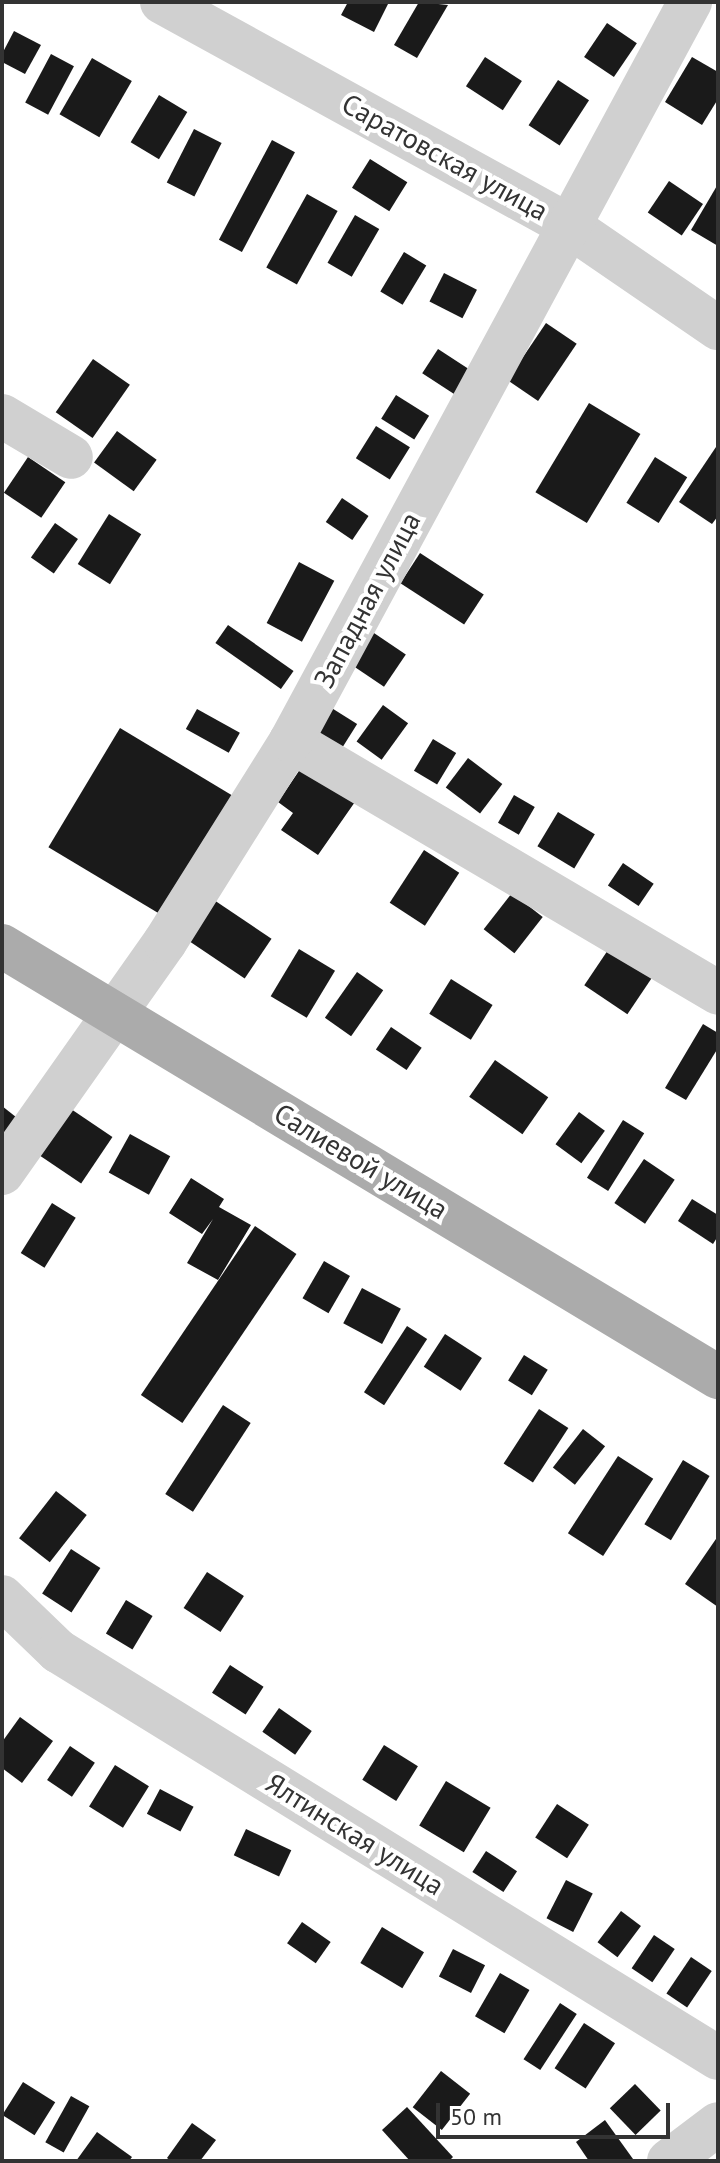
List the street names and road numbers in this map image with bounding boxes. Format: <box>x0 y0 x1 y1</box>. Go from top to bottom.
street label: Саратовская улица <box>336 86 554 228</box>
street label: Западная улица <box>307 506 427 694</box>
street label: Салиевой улица <box>268 1096 454 1226</box>
street label: Ялтинская улица <box>260 1766 450 1902</box>

